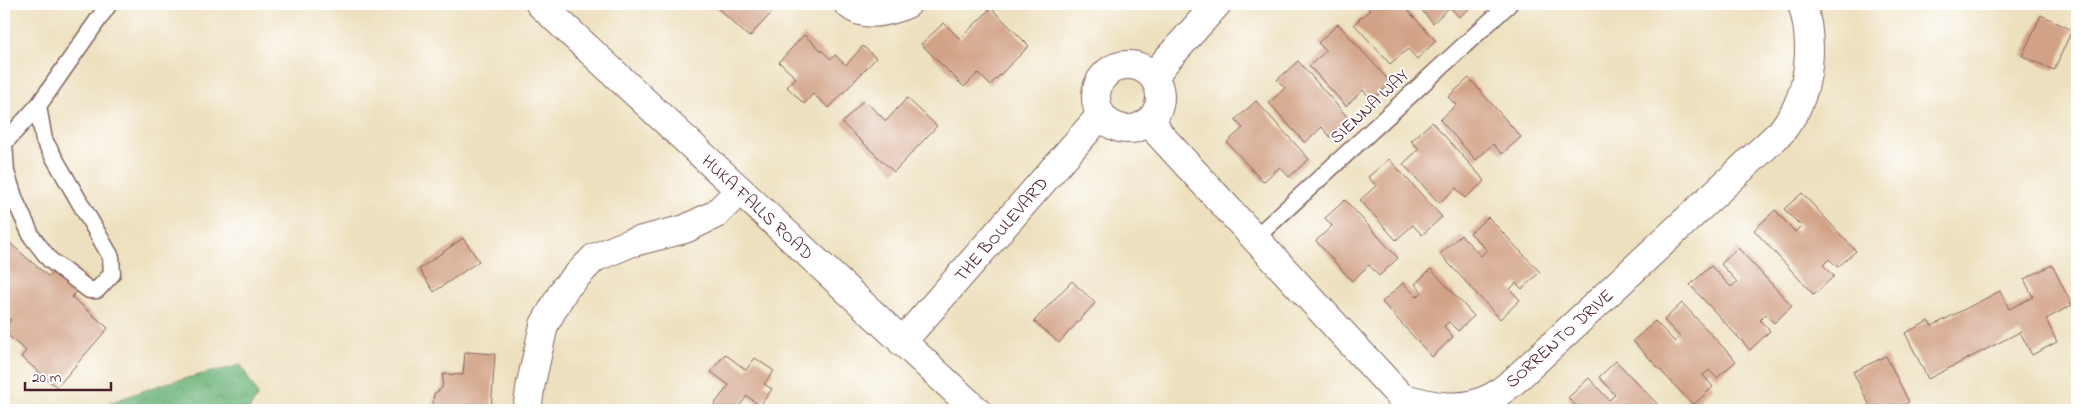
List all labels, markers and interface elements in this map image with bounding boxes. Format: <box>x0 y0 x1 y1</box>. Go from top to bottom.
street label: SIENNA WAY <box>1325 63 1416 151</box>
street label: HUKA FALLS ROAD <box>695 150 818 267</box>
street label: THE BOULEVARD <box>949 172 1056 289</box>
street label: SORRENTO DRIVE <box>1501 284 1620 395</box>
scale bar <box>25 359 111 391</box>
text: 20 m <box>32 367 62 389</box>

